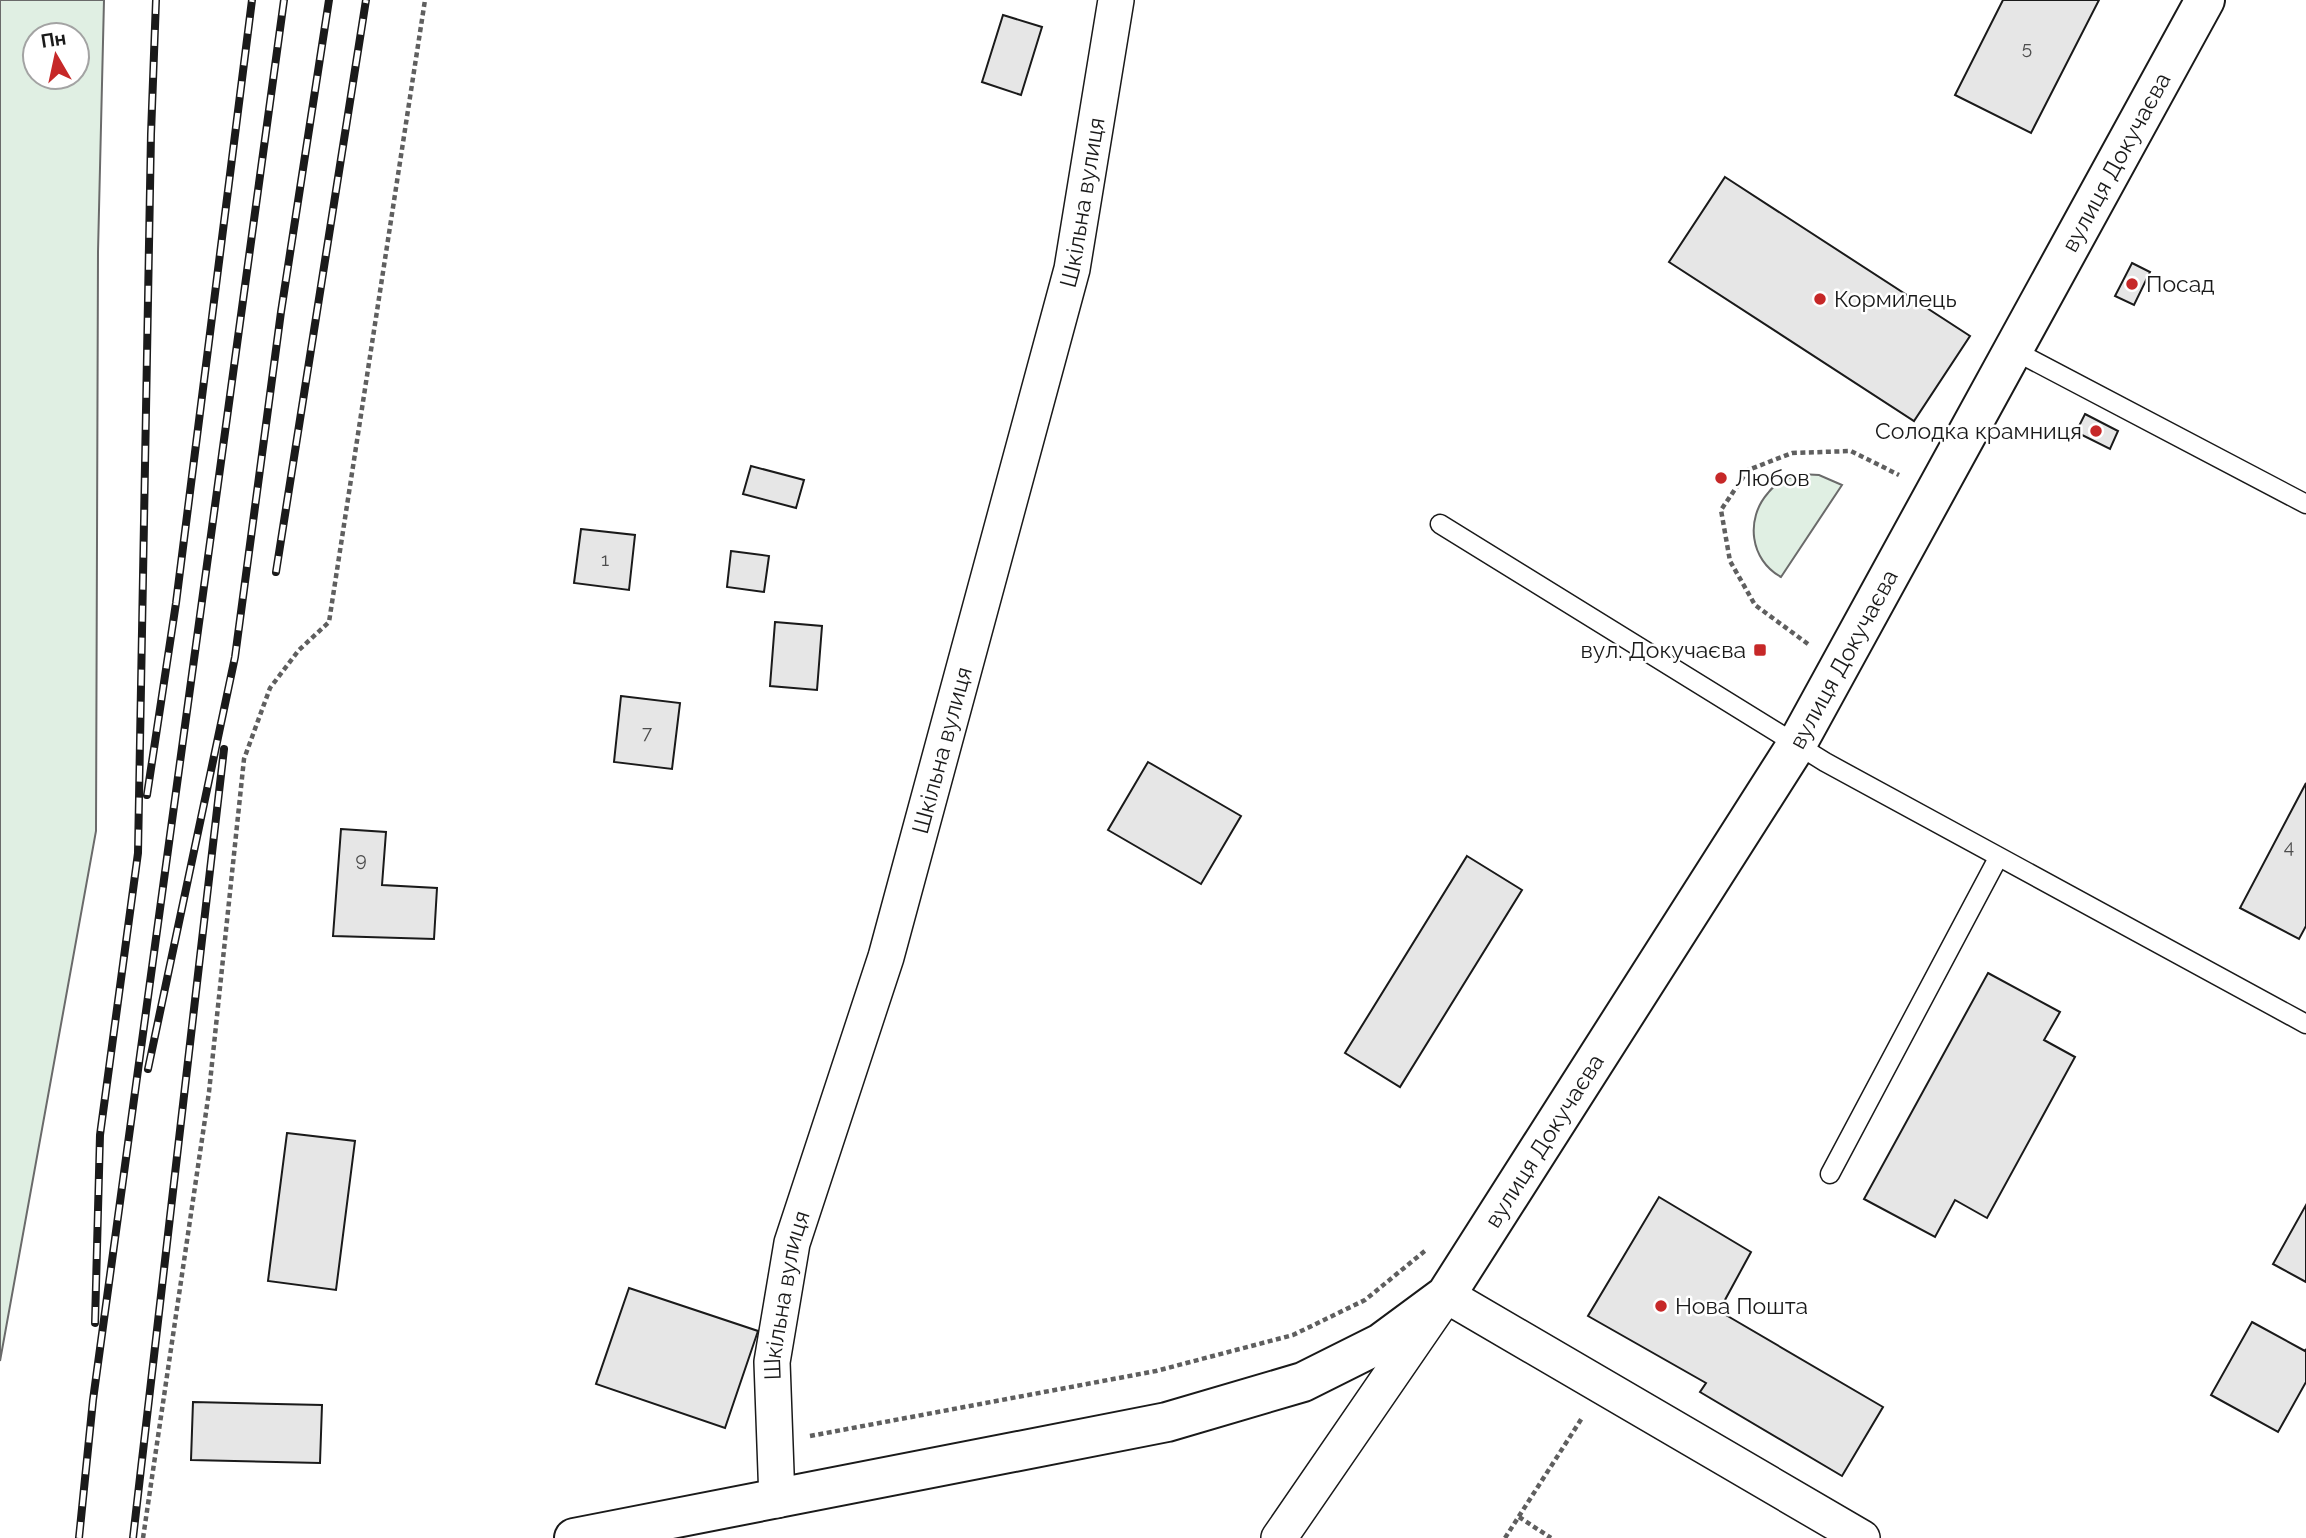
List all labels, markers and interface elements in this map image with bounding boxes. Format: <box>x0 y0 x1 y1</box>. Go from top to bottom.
north arrow <box>21 21 91 91</box>
text: Пн <box>39 26 68 52</box>
house number: 5 <box>2022 36 2032 58</box>
street label: вулиця Докучаєва <box>2056 68 2176 256</box>
street label: Шкільна вулиця <box>1054 115 1110 290</box>
place label: Посад <box>2146 270 2215 297</box>
marker: Посад <box>2124 276 2140 292</box>
place label: Кормилець <box>1834 285 1957 312</box>
marker: Кормилець <box>1812 291 1828 307</box>
place label: Солодка крамниця <box>1875 417 2082 444</box>
marker: Солодка крамниця <box>2088 423 2104 439</box>
place label: Любов <box>1735 464 1810 491</box>
marker: Любов <box>1713 470 1729 486</box>
house number: 1 <box>601 548 609 570</box>
street label: вулиця Докучаєва <box>1783 565 1903 753</box>
place label: вул. Докучаєва <box>1581 636 1746 663</box>
marker: вул. Докучаєва <box>1752 642 1768 658</box>
street label: Шкільна вулиця <box>906 664 977 837</box>
house number: 7 <box>642 721 652 743</box>
house number: 4 <box>2284 835 2294 857</box>
house number: 9 <box>355 848 367 870</box>
street label: вулиця Докучаєва <box>1479 1049 1609 1232</box>
street label: Шкільна вулиця <box>758 1207 815 1380</box>
place label: Нова Пошта <box>1675 1292 1808 1319</box>
marker: Нова Пошта <box>1653 1298 1669 1314</box>

